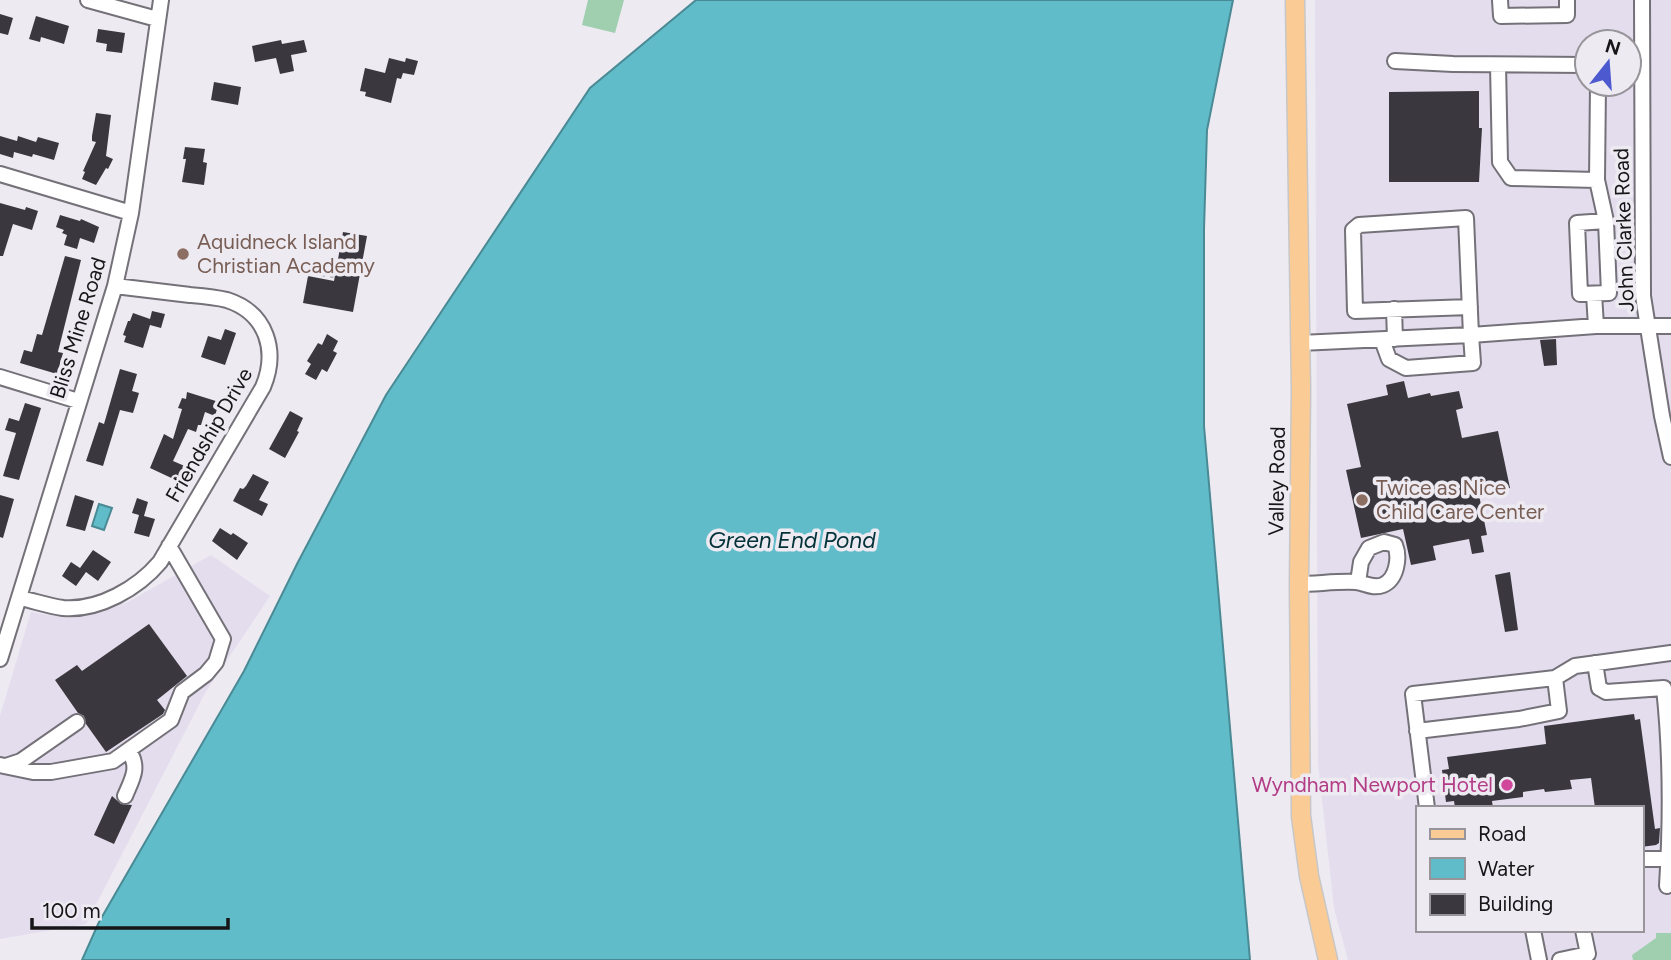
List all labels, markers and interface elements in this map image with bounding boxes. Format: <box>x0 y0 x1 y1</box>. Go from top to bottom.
north arrow <box>1573 28 1643 98</box>
text: N <box>1602 34 1623 60</box>
street label: John Clarke Road <box>1608 148 1639 312</box>
place label: Aquidneck Island Christian Academy <box>197 229 375 278</box>
marker: Aquidneck Island Christian Academy <box>175 246 191 262</box>
street label: Bliss Mine Road <box>44 254 111 402</box>
street label: Friendship Drive <box>160 363 257 506</box>
street label: Valley Road <box>1263 426 1290 536</box>
place label: Twice as Nice Child Care Center <box>1376 475 1544 524</box>
marker: Twice as Nice Child Care Center <box>1354 492 1370 508</box>
water label: Green End Pond <box>708 526 876 554</box>
place label: Wyndham Newport Hotel <box>1252 772 1493 797</box>
marker: Wyndham Newport Hotel <box>1499 777 1515 793</box>
legend <box>1416 806 1643 932</box>
text: Road <box>1478 821 1526 846</box>
text: Water <box>1478 856 1534 881</box>
scale bar <box>32 886 228 930</box>
text: Building <box>1478 891 1553 916</box>
text: 100 m <box>42 898 101 923</box>

